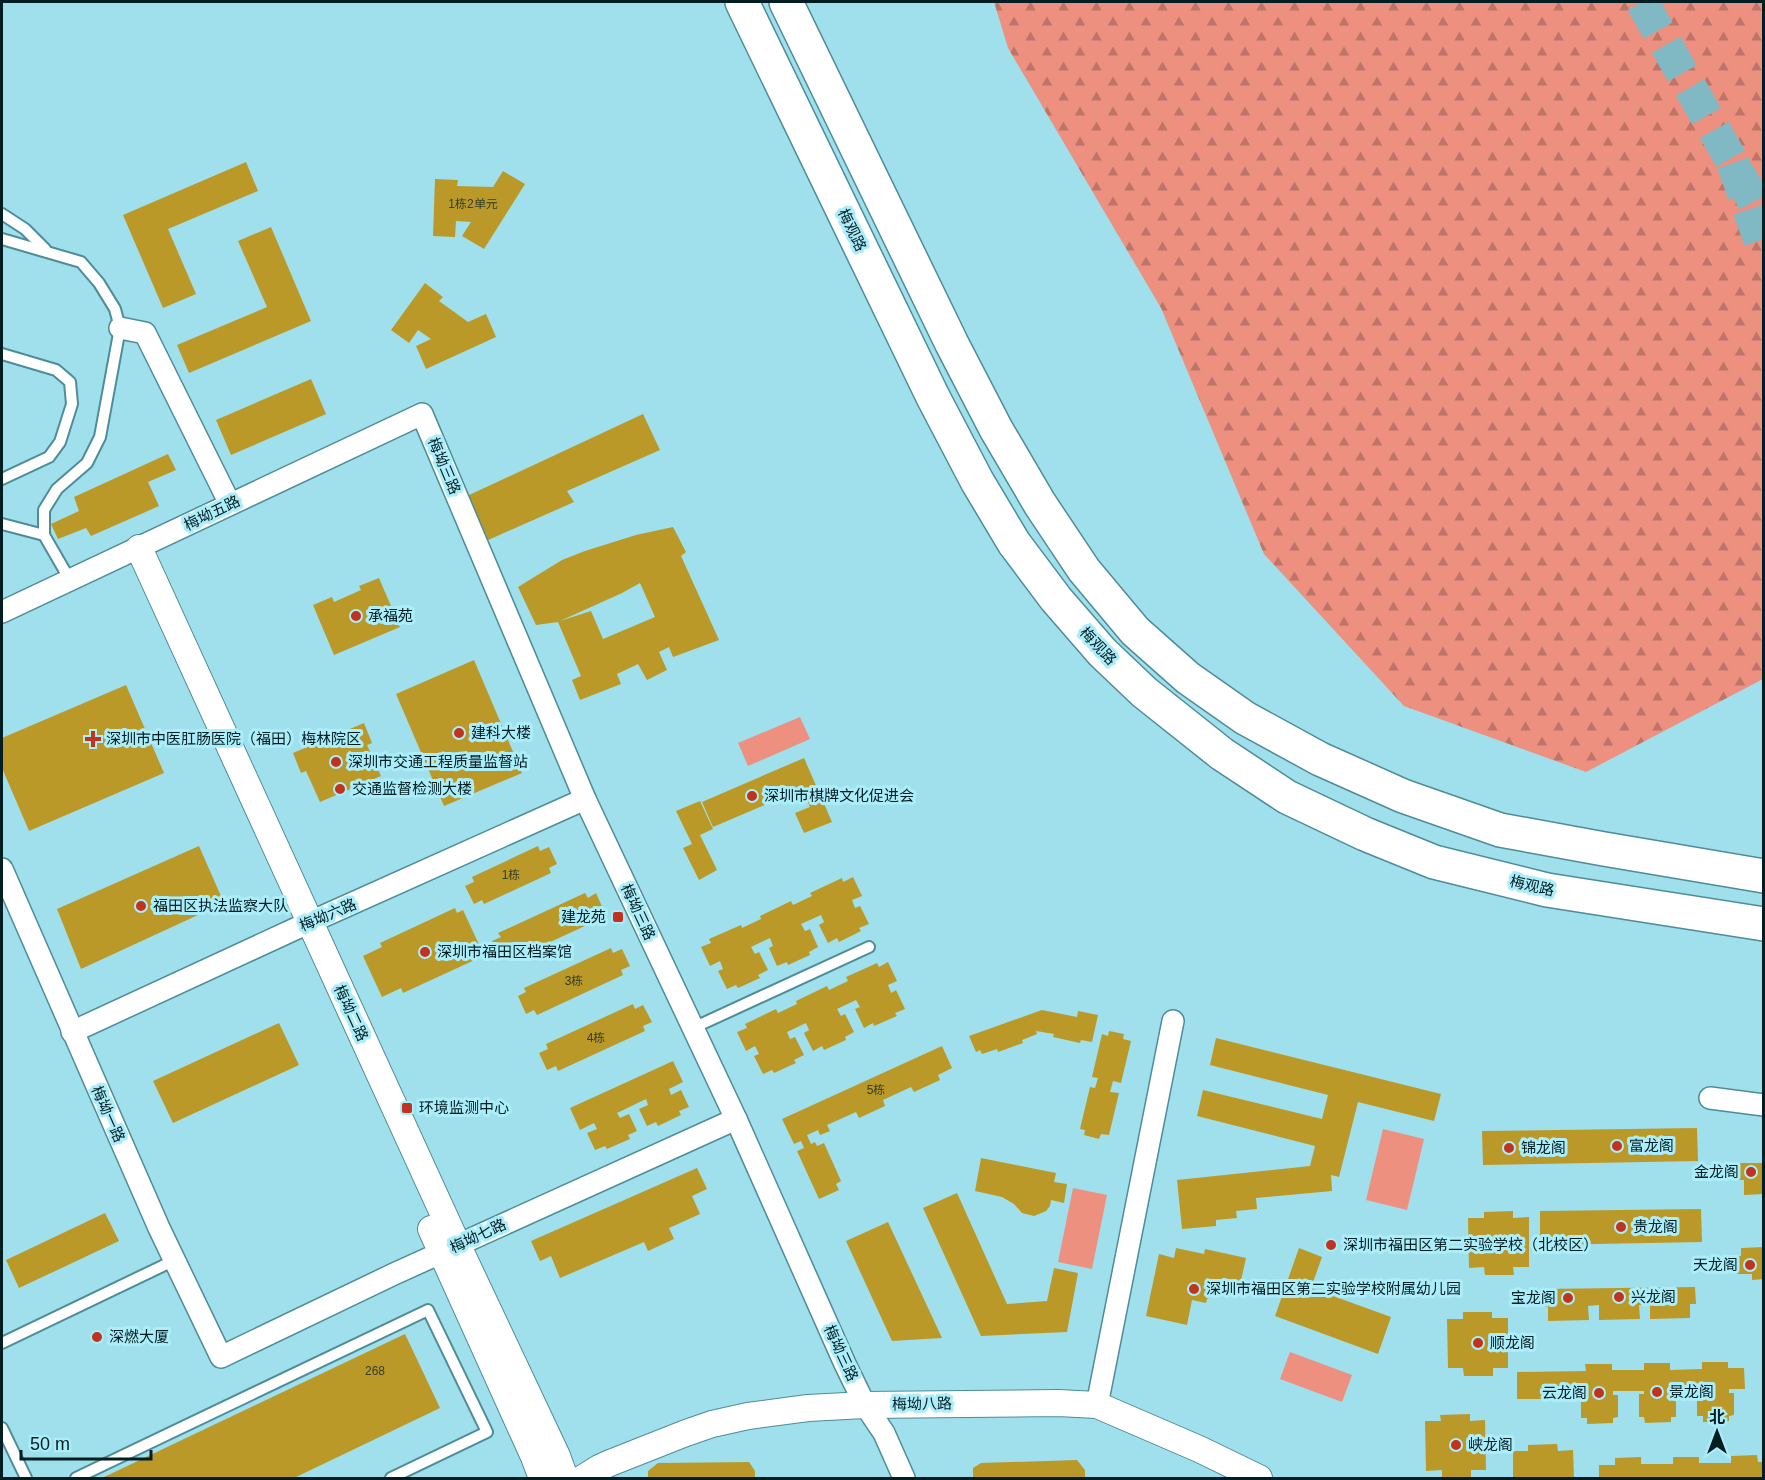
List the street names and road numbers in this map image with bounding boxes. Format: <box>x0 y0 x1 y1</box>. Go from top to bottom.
street label: 梅观路 <box>835 206 870 254</box>
street label: 梅坳三路 <box>425 435 464 497</box>
street label: 梅坳五路 <box>181 492 242 533</box>
street label: 梅观路 <box>1077 623 1120 668</box>
street label: 梅观路 <box>1508 872 1556 899</box>
street label: 梅坳三路 <box>618 881 659 943</box>
street label: 梅坳六路 <box>297 895 359 934</box>
street label: 梅坳二路 <box>331 982 372 1044</box>
street label: 梅坳一路 <box>88 1083 128 1145</box>
street label: 梅坳七路 <box>447 1215 509 1256</box>
street label: 梅坳三路 <box>821 1322 862 1384</box>
street label: 梅坳八路 <box>892 1394 952 1413</box>

